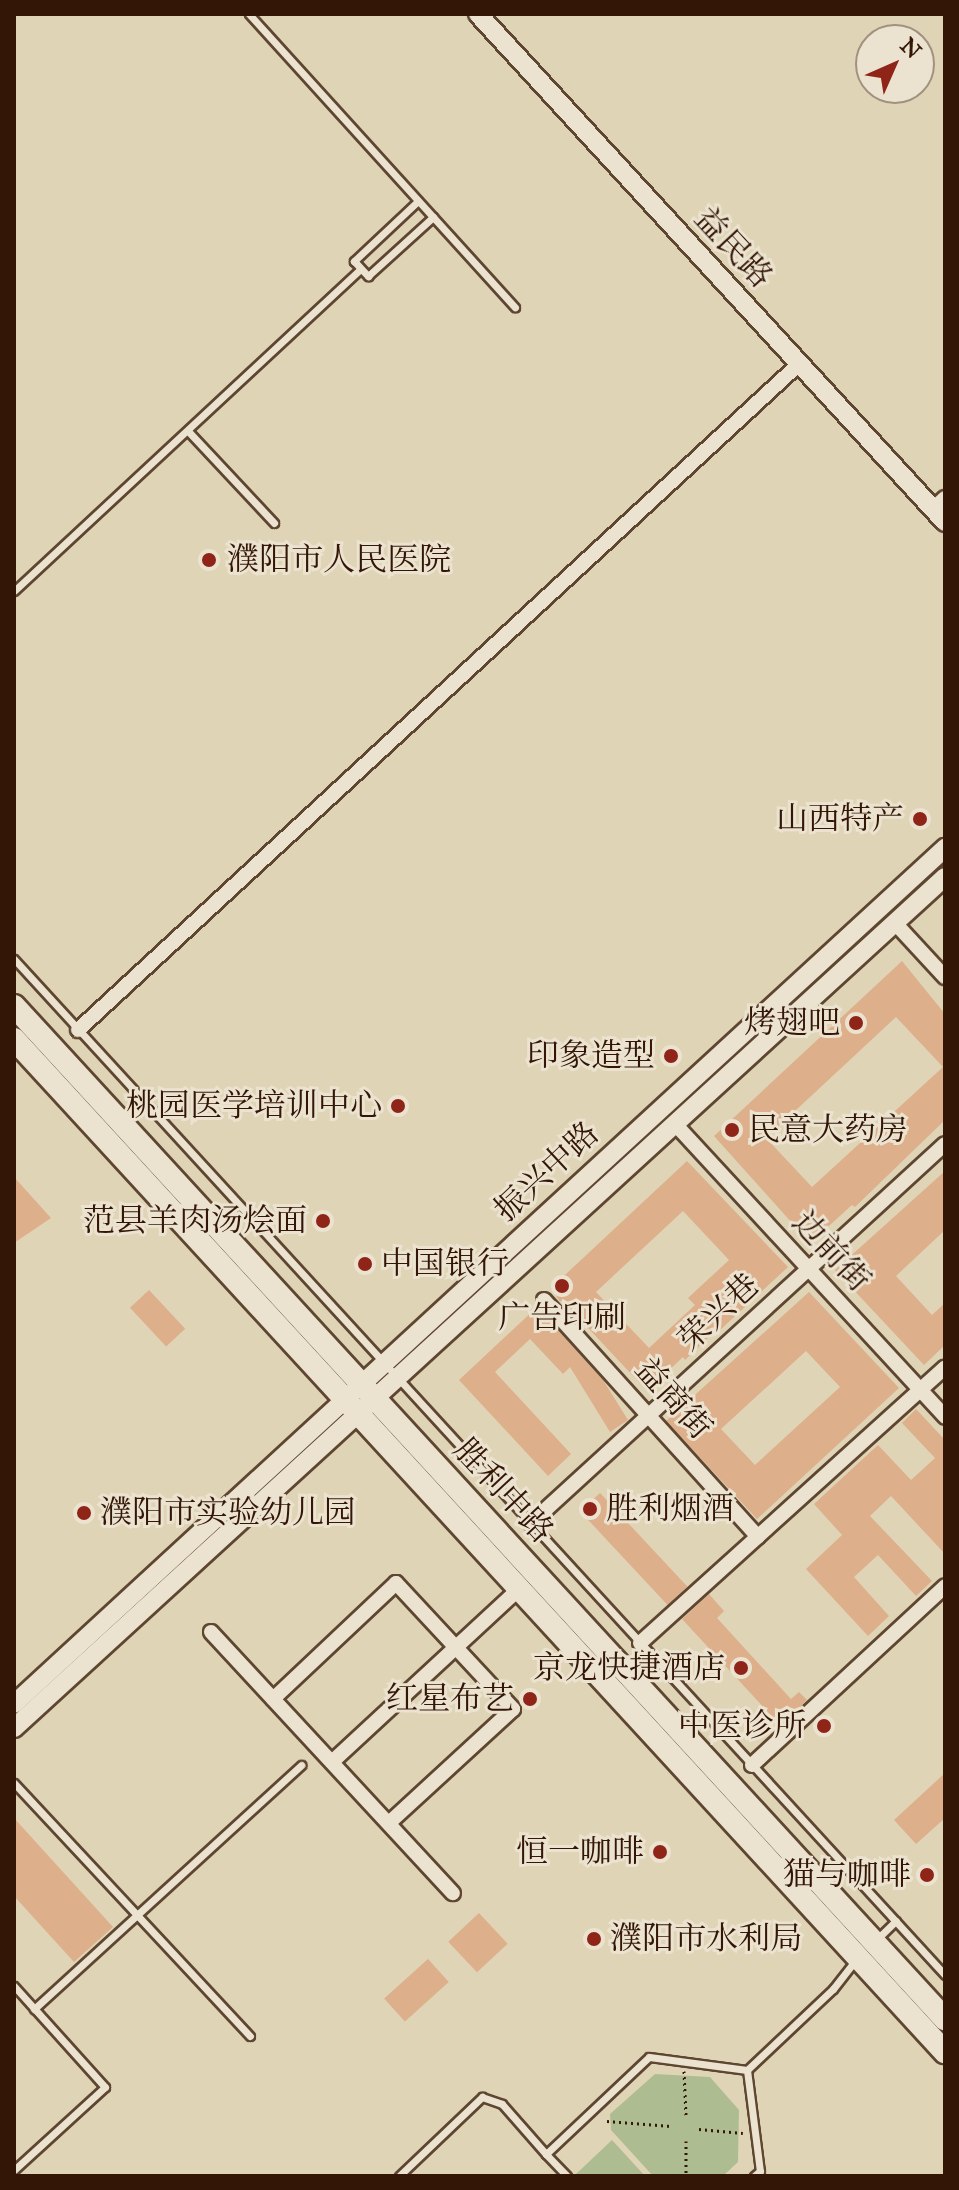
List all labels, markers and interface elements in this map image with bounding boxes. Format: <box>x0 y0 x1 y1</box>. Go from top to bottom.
north arrow <box>855 24 935 104</box>
text: N <box>895 32 927 64</box>
street label: 益民路 <box>686 200 780 296</box>
place label: 濮阳市人民医院 <box>227 541 451 579</box>
marker: 濮阳市人民医院 <box>198 549 220 571</box>
place label: 山西特产 <box>776 800 904 838</box>
marker: 山西特产 <box>911 810 929 828</box>
place label: 烤翅吧 <box>744 1004 840 1042</box>
marker: 烤翅吧 <box>847 1014 865 1032</box>
place label: 印象造型 <box>527 1037 655 1075</box>
marker: 印象造型 <box>662 1047 680 1065</box>
place label: 桃园医学培训中心 <box>126 1087 382 1125</box>
marker: 桃园医学培训中心 <box>389 1097 407 1115</box>
place label: 民意大药房 <box>748 1111 908 1149</box>
street label: 振兴中路 <box>487 1114 607 1230</box>
marker: 民意大药房 <box>723 1121 741 1139</box>
place label: 范县羊肉汤烩面 <box>83 1202 307 1240</box>
street label: 边前街 <box>784 1204 878 1300</box>
marker: 范县羊肉汤烩面 <box>314 1212 332 1230</box>
place label: 中国银行 <box>381 1245 509 1283</box>
marker: 中国银行 <box>356 1255 374 1273</box>
street label: 荣兴巷 <box>671 1266 767 1360</box>
marker: 广告印刷 <box>553 1277 571 1295</box>
place label: 广告印刷 <box>498 1299 626 1337</box>
street label: 益商街 <box>627 1350 719 1448</box>
street label: 胜利中路 <box>445 1431 561 1551</box>
place label: 胜利烟酒 <box>606 1490 734 1528</box>
place label: 濮阳市实验幼儿园 <box>100 1494 356 1532</box>
marker: 胜利烟酒 <box>581 1500 599 1518</box>
marker: 濮阳市实验幼儿园 <box>75 1504 93 1522</box>
place label: 京龙快捷酒店 <box>533 1649 725 1687</box>
marker: 京龙快捷酒店 <box>732 1659 750 1677</box>
place label: 红星布艺 <box>386 1680 514 1718</box>
marker: 红星布艺 <box>521 1690 539 1708</box>
place label: 中医诊所 <box>678 1707 806 1745</box>
marker: 中医诊所 <box>813 1715 835 1737</box>
place label: 恒一咖啡 <box>516 1833 644 1871</box>
marker: 恒一咖啡 <box>651 1843 669 1861</box>
place label: 猫与咖啡 <box>783 1856 911 1894</box>
marker: 猫与咖啡 <box>918 1866 936 1884</box>
place label: 濮阳市水利局 <box>610 1920 802 1958</box>
marker: 濮阳市水利局 <box>585 1930 603 1948</box>

